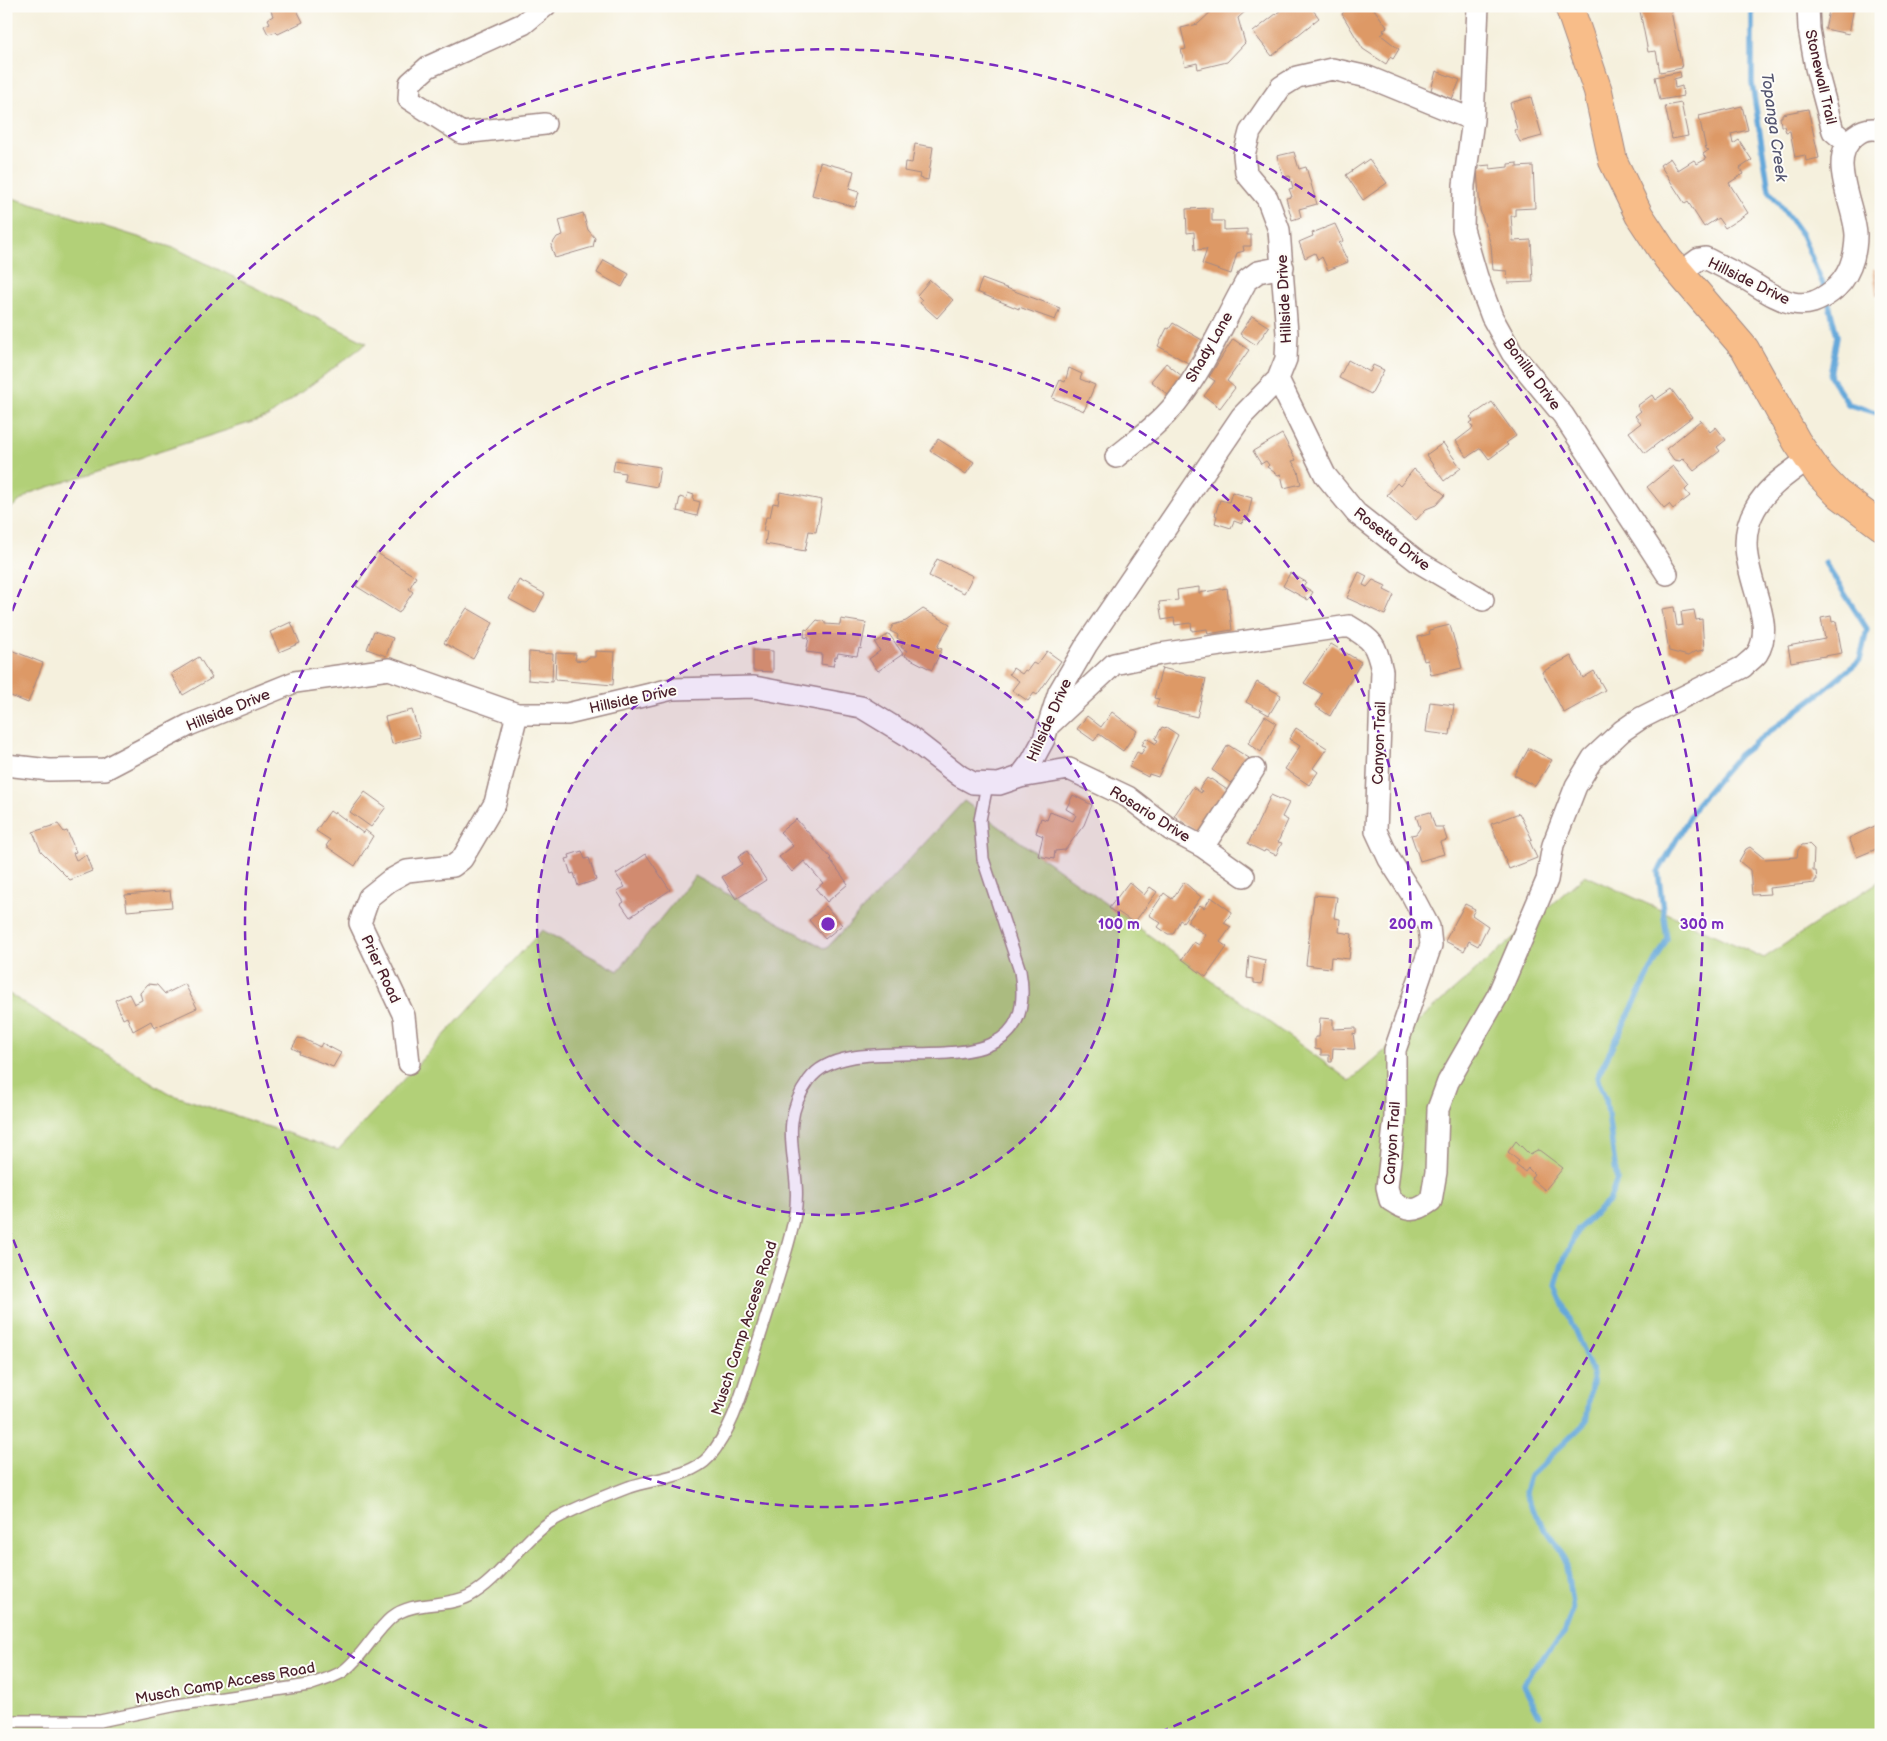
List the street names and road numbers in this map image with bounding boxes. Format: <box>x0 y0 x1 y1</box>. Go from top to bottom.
street label: Stonewall Trail <box>1800 28 1841 126</box>
street label: Hillside Drive <box>1705 253 1793 310</box>
street label: Hillside Drive <box>1273 254 1296 344</box>
street label: Shady Lane <box>1182 308 1237 386</box>
street label: Bonilla Drive <box>1498 335 1565 414</box>
street label: Rosetta Drive <box>1350 504 1434 575</box>
street label: Hillside Drive <box>1023 676 1076 765</box>
street label: Hillside Drive <box>588 681 679 718</box>
street label: Hillside Drive <box>183 685 273 736</box>
street label: Canyon Trail <box>1369 701 1390 785</box>
street label: Rosario Drive <box>1106 782 1194 847</box>
street label: Prier Road <box>357 932 405 1006</box>
street label: Canyon Trail <box>1380 1101 1405 1185</box>
street label: Musch Camp Access Road <box>707 1239 782 1418</box>
street label: Musch Camp Access Road <box>134 1658 316 1709</box>

